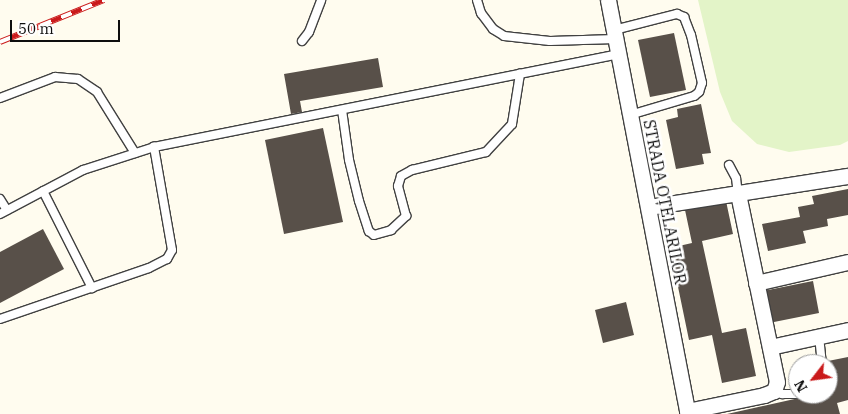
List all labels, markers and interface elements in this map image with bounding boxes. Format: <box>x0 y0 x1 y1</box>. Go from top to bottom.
scale bar <box>12 10 122 42</box>
text: 50 m <box>18 19 54 38</box>
street label: STRADA OȚELARILOR <box>640 118 690 286</box>
north arrow <box>788 354 838 404</box>
text: N <box>790 377 811 395</box>

